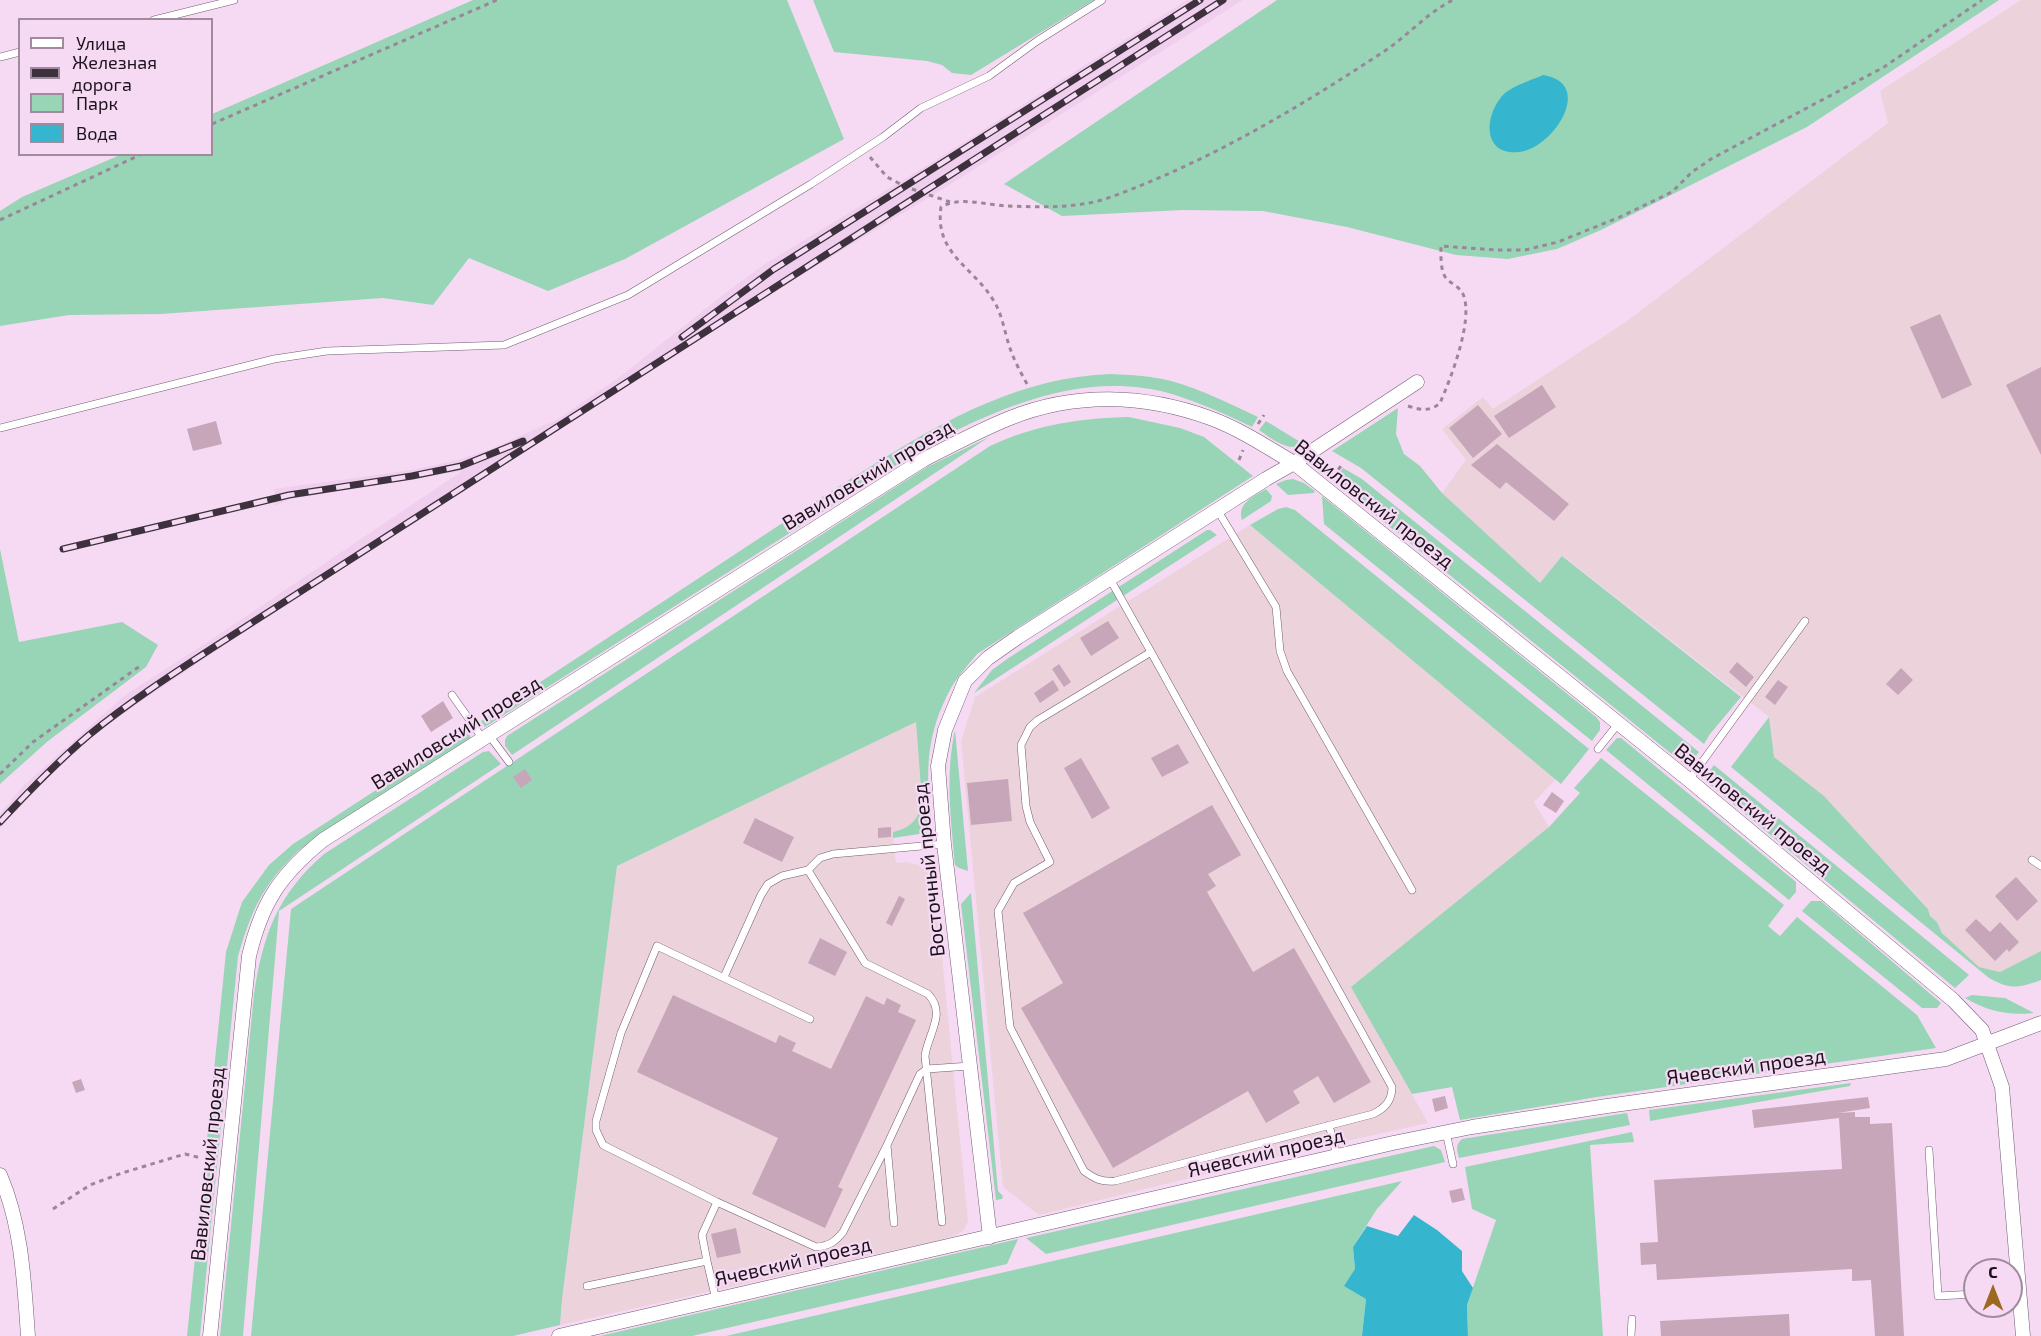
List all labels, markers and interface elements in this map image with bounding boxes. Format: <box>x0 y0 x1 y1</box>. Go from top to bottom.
legend <box>18 18 213 156</box>
text: Улица <box>76 32 126 54</box>
text: Железная дорога <box>72 51 157 95</box>
text: Парк <box>76 92 118 114</box>
text: Вода <box>76 122 118 144</box>
street label: Вавиловский проезд <box>778 414 958 536</box>
street label: Вавиловский проезд <box>1290 434 1458 574</box>
street label: Вавиловский проезд <box>367 671 545 795</box>
street label: Вавиловский проезд <box>1670 738 1836 880</box>
street label: Восточный проезд <box>908 782 950 958</box>
street label: Ячевский проезд <box>1665 1044 1827 1090</box>
street label: Вавиловский проезд <box>186 1066 230 1262</box>
street label: Ячевский проезд <box>1185 1123 1347 1183</box>
street label: Ячевский проезд <box>712 1232 874 1292</box>
north arrow <box>1963 1258 2023 1318</box>
text: С <box>1988 1262 1998 1281</box>

